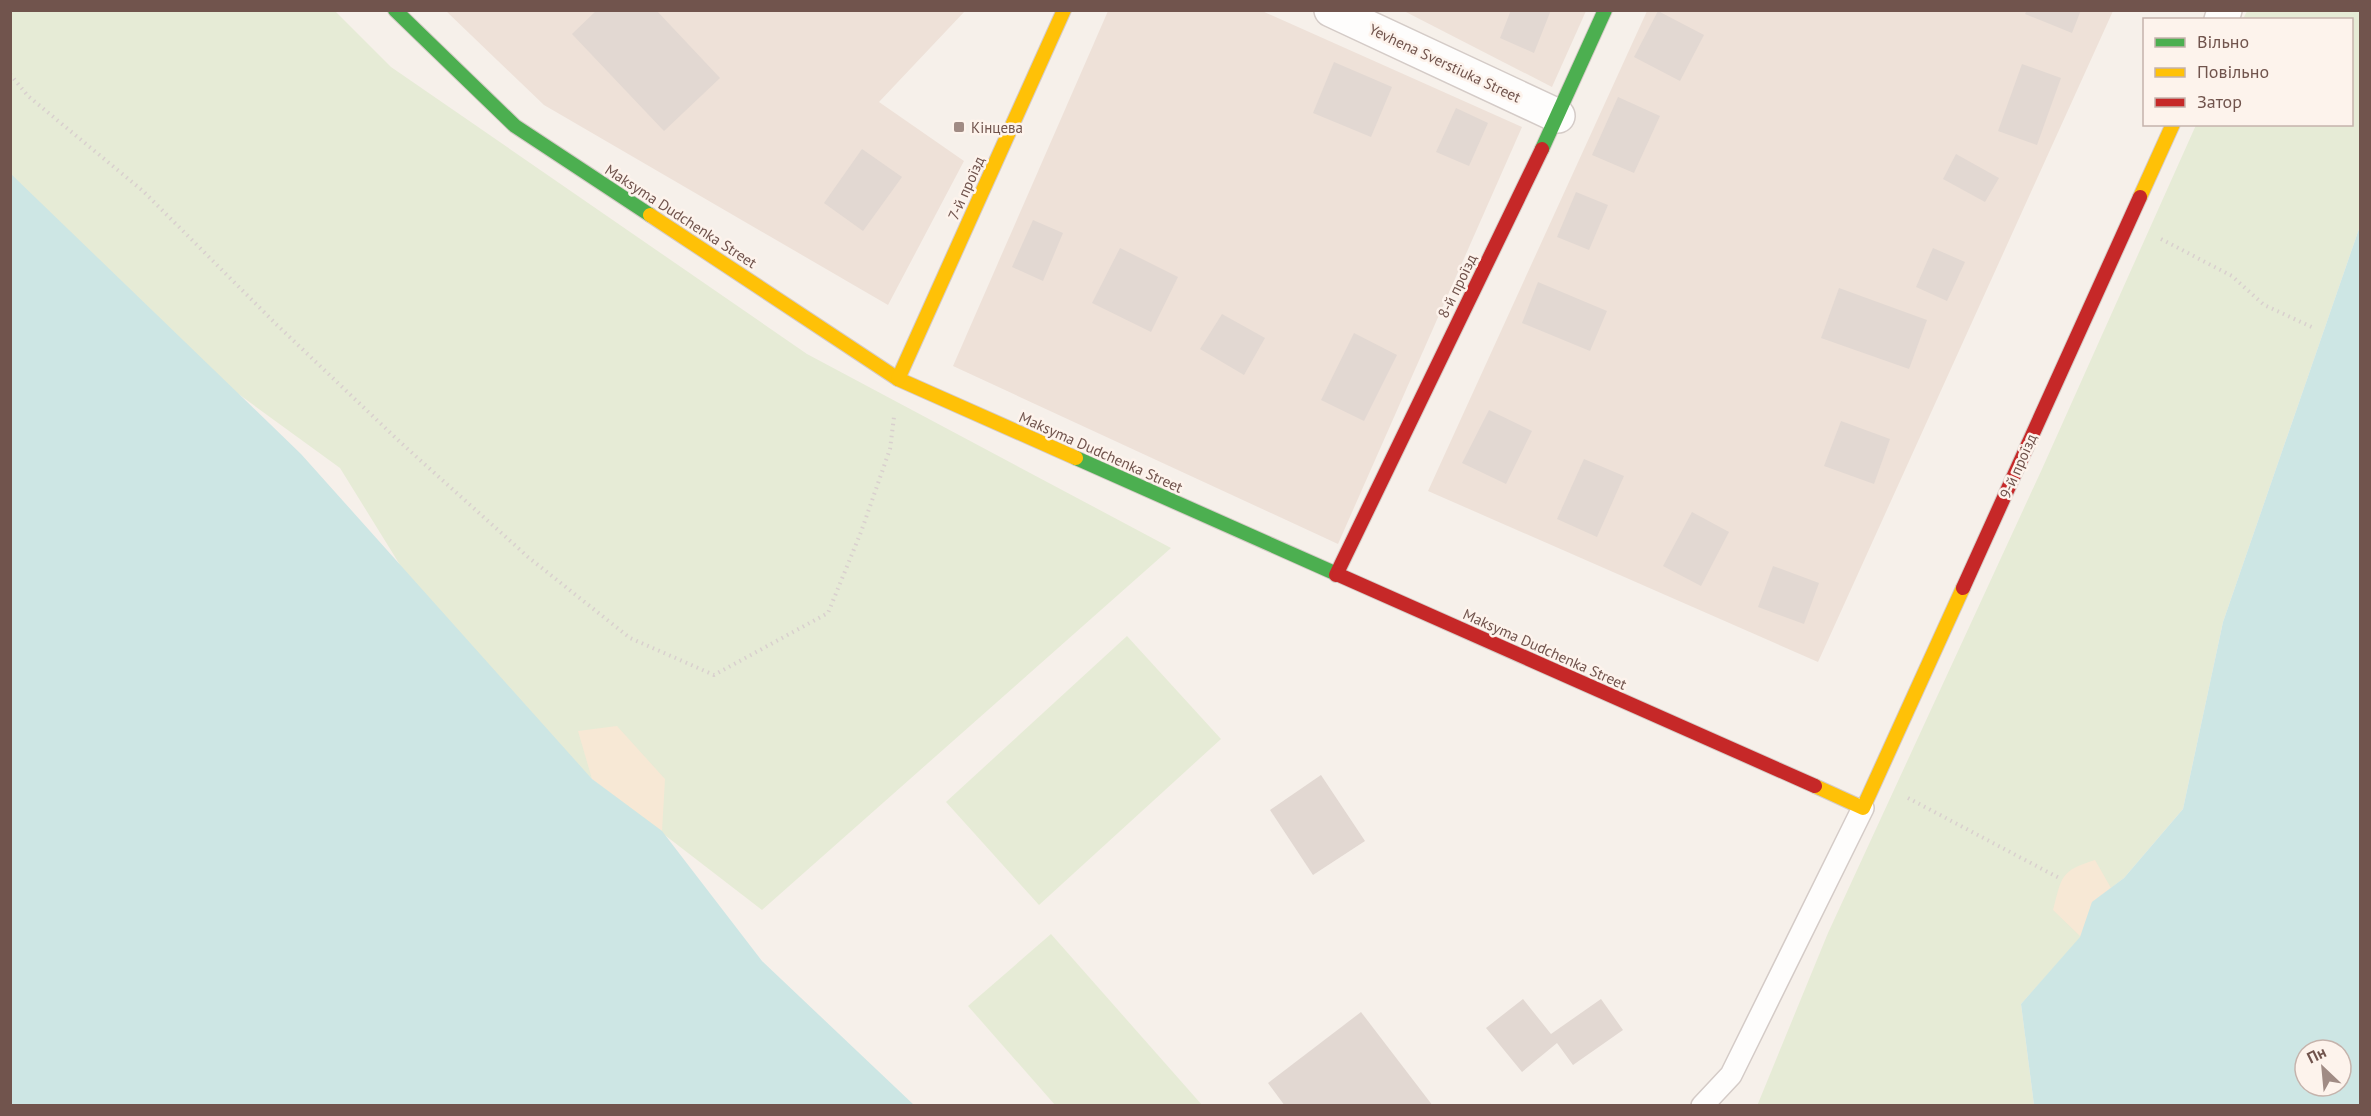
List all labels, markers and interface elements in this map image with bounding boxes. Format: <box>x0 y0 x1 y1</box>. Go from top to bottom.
legend <box>2143 18 2353 126</box>
street label: Yevhena Sverstiuka Street <box>1366 19 1524 107</box>
text: Вільно <box>2197 30 2249 53</box>
text: Повільно <box>2197 60 2269 83</box>
text: Затор <box>2197 90 2242 113</box>
place label: Кінцева <box>971 118 1023 137</box>
marker: Кінцева <box>952 120 966 134</box>
street label: 7-й проїзд <box>944 153 988 223</box>
street label: Maksyma Dudchenka Street <box>602 160 760 272</box>
street label: 8-й проїзд <box>1433 251 1481 321</box>
street label: Maksyma Dudchenka Street <box>1016 407 1186 497</box>
street label: 9-й проїзд <box>1995 431 2041 501</box>
street label: Maksyma Dudchenka Street <box>1460 604 1630 694</box>
north arrow <box>2293 1038 2353 1098</box>
text: Пн <box>2304 1041 2329 1068</box>

